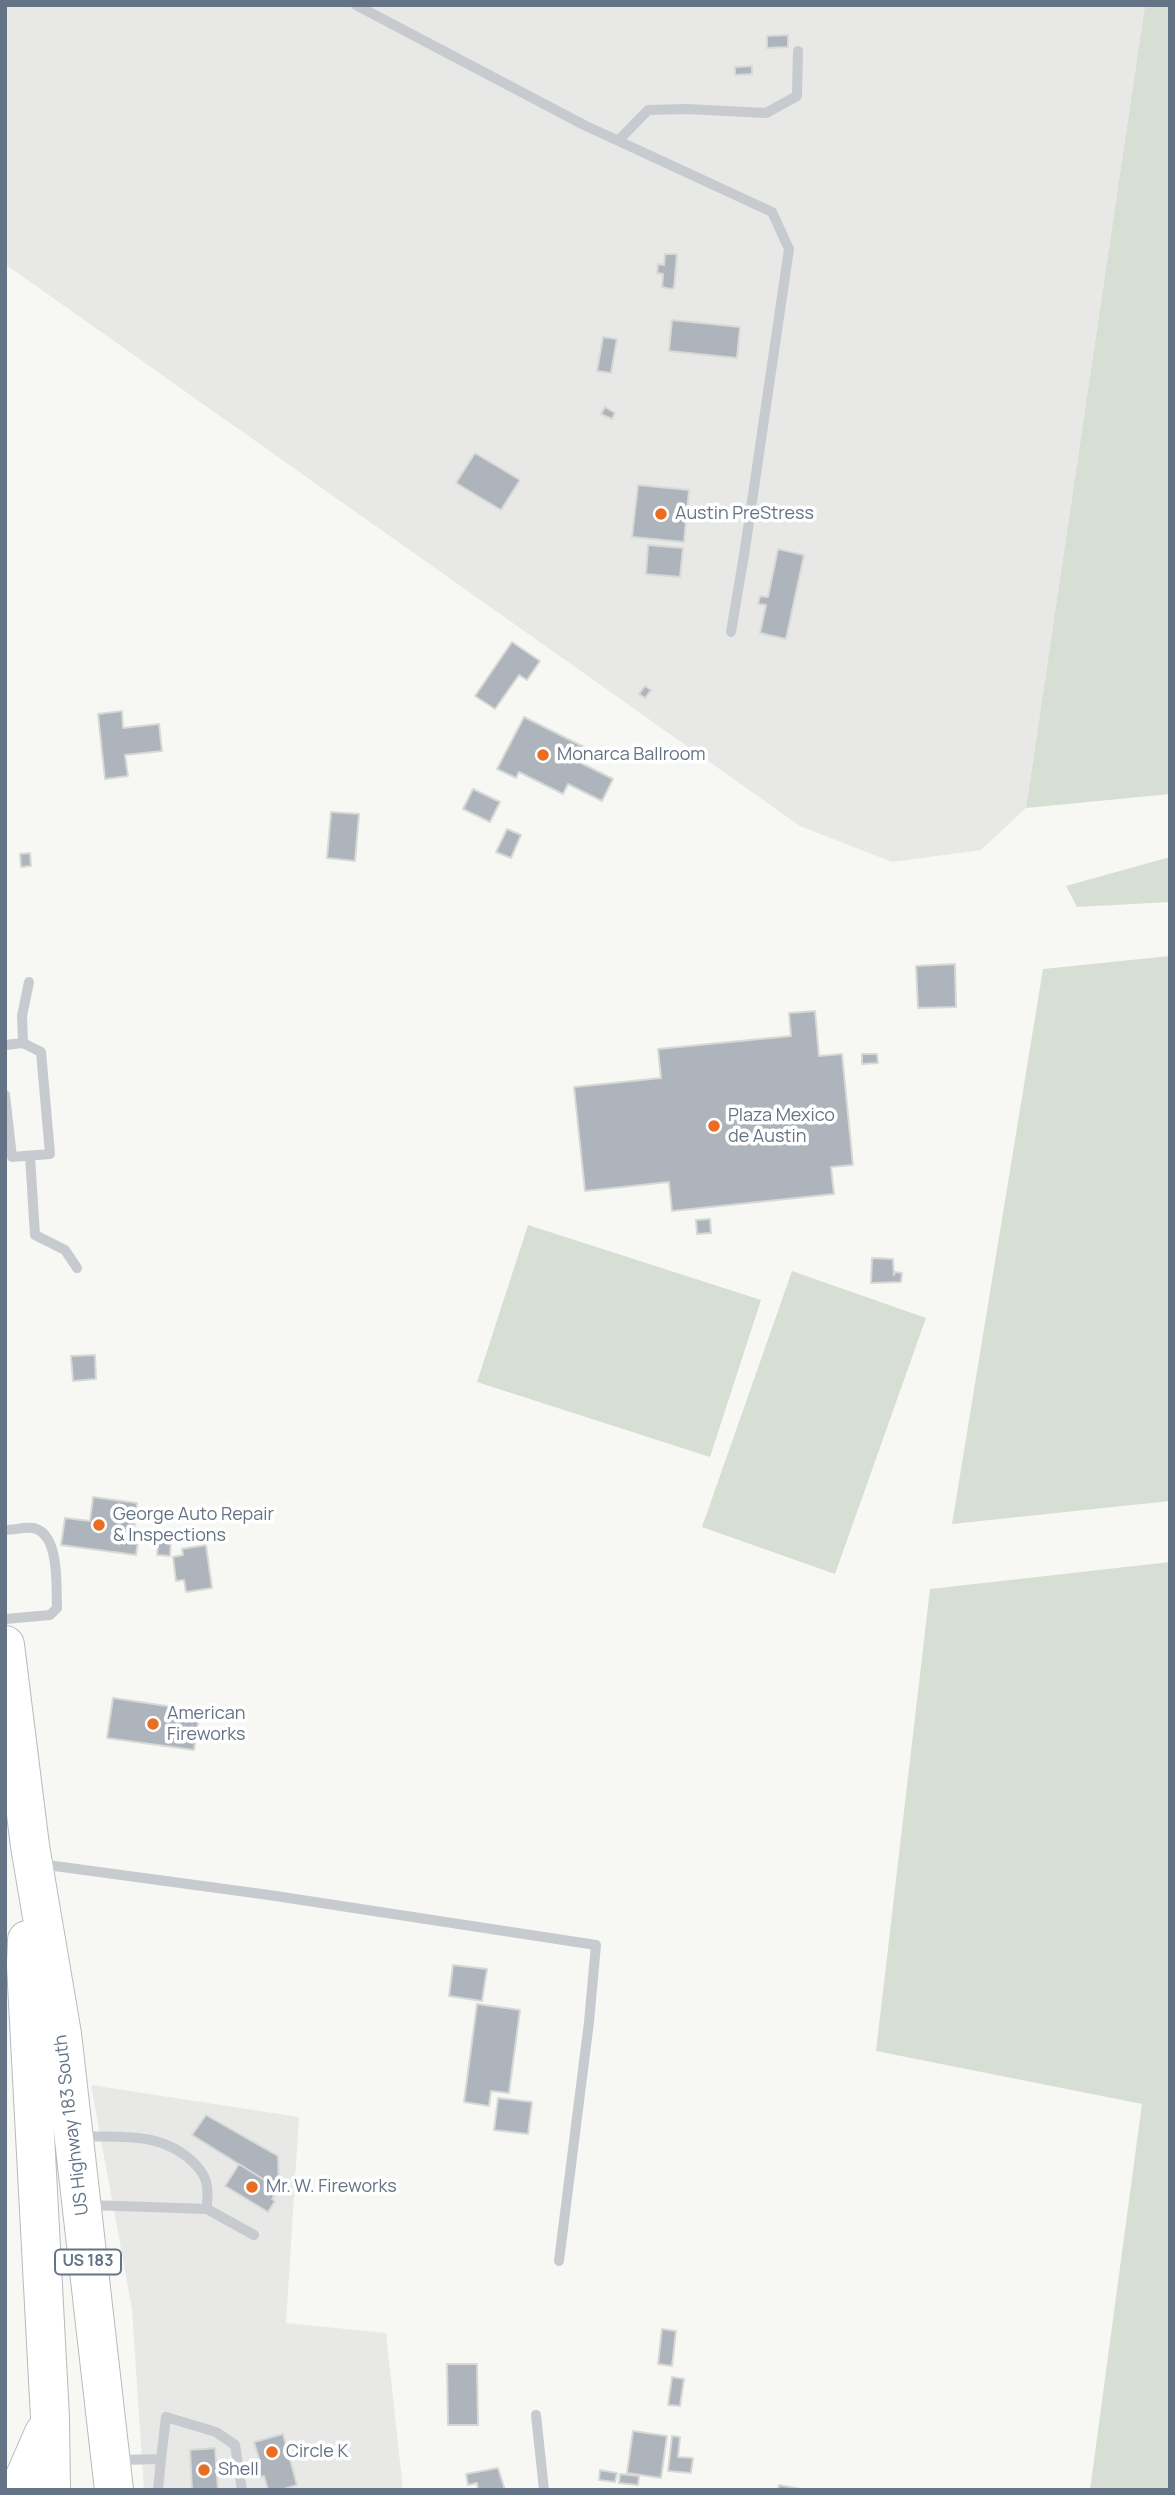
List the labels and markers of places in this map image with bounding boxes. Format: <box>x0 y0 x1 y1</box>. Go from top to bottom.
place label: Austin PreStress <box>675 503 814 525</box>
marker: Austin PreStress <box>653 506 669 522</box>
place label: Monarca Ballroom <box>557 744 706 766</box>
marker: Monarca Ballroom <box>535 747 551 763</box>
place label: Plaza Mexico de Austin <box>728 1105 835 1148</box>
marker: Plaza Mexico de Austin <box>706 1118 722 1134</box>
place label: George Auto Repair & Inspections <box>113 1504 274 1546</box>
marker: George Auto Repair & Inspections <box>91 1517 107 1533</box>
place label: American Fireworks <box>167 1703 246 1746</box>
marker: American Fireworks <box>145 1716 161 1732</box>
place label: Mr. W. Fireworks <box>266 2176 397 2198</box>
marker: Mr. W. Fireworks <box>244 2179 260 2195</box>
place label: Circle K <box>286 2441 348 2463</box>
marker: Circle K <box>264 2444 280 2460</box>
place label: Shell <box>218 2459 259 2481</box>
marker: Shell <box>196 2462 212 2478</box>

